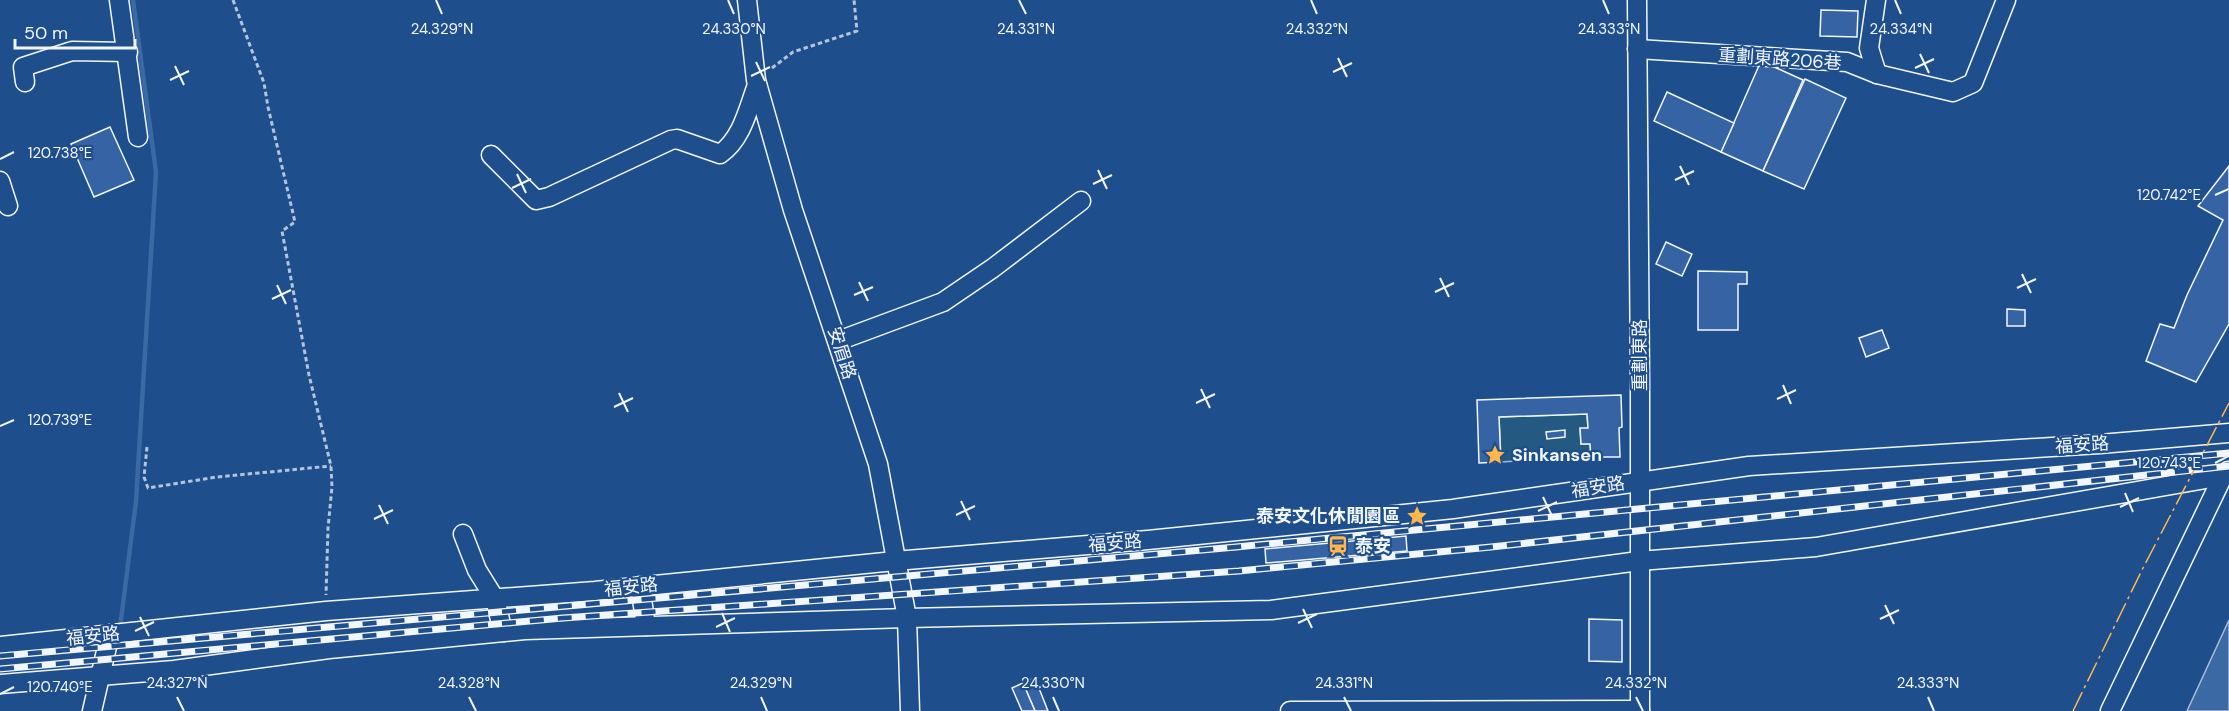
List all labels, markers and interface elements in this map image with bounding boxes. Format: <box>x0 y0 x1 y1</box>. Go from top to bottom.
scale bar <box>15 12 135 50</box>
text: 24.329°N <box>411 19 473 39</box>
text: 24.330°N <box>702 19 766 39</box>
text: 24.331°N <box>997 19 1055 39</box>
text: 24.332°N <box>1286 19 1348 39</box>
text: 24.333°N <box>1578 19 1640 39</box>
text: 24.334°N <box>1870 19 1932 39</box>
text: 50 m <box>24 21 68 45</box>
street label: 重劃東路206巷 <box>1717 43 1843 75</box>
text: 120.738°E <box>28 143 92 163</box>
text: 120.742°E <box>2137 185 2201 205</box>
street label: 重劃東路 <box>1628 319 1652 391</box>
street label: 安眉路 <box>822 324 862 382</box>
text: 120.739°E <box>28 410 92 430</box>
street label: 福安路 <box>2054 431 2110 459</box>
place icon: Sinkansen <box>1483 443 1507 467</box>
place label: Sinkansen <box>1512 443 1602 467</box>
text: 120.743°E <box>2137 453 2201 473</box>
street label: 福安路 <box>1569 471 1627 503</box>
place label: 泰安文化休閒園區 <box>1256 504 1400 528</box>
place icon: 泰安文化休閒園區 <box>1405 504 1429 528</box>
street label: 福安路 <box>1087 529 1143 557</box>
station icon: 泰安 <box>1326 534 1350 558</box>
place label: 泰安 <box>1355 534 1391 558</box>
street label: 福安路 <box>603 572 659 602</box>
street label: 福安路 <box>65 621 121 651</box>
text: 24.327°N <box>146 673 208 693</box>
text: 24.328°N <box>438 673 500 693</box>
text: 24.329°N <box>730 673 792 693</box>
text: 24.330°N <box>1021 673 1085 693</box>
text: 24.331°N <box>1315 673 1373 693</box>
text: 24.332°N <box>1605 673 1667 693</box>
text: 24.333°N <box>1897 673 1959 693</box>
text: 120.740°E <box>27 677 93 697</box>

